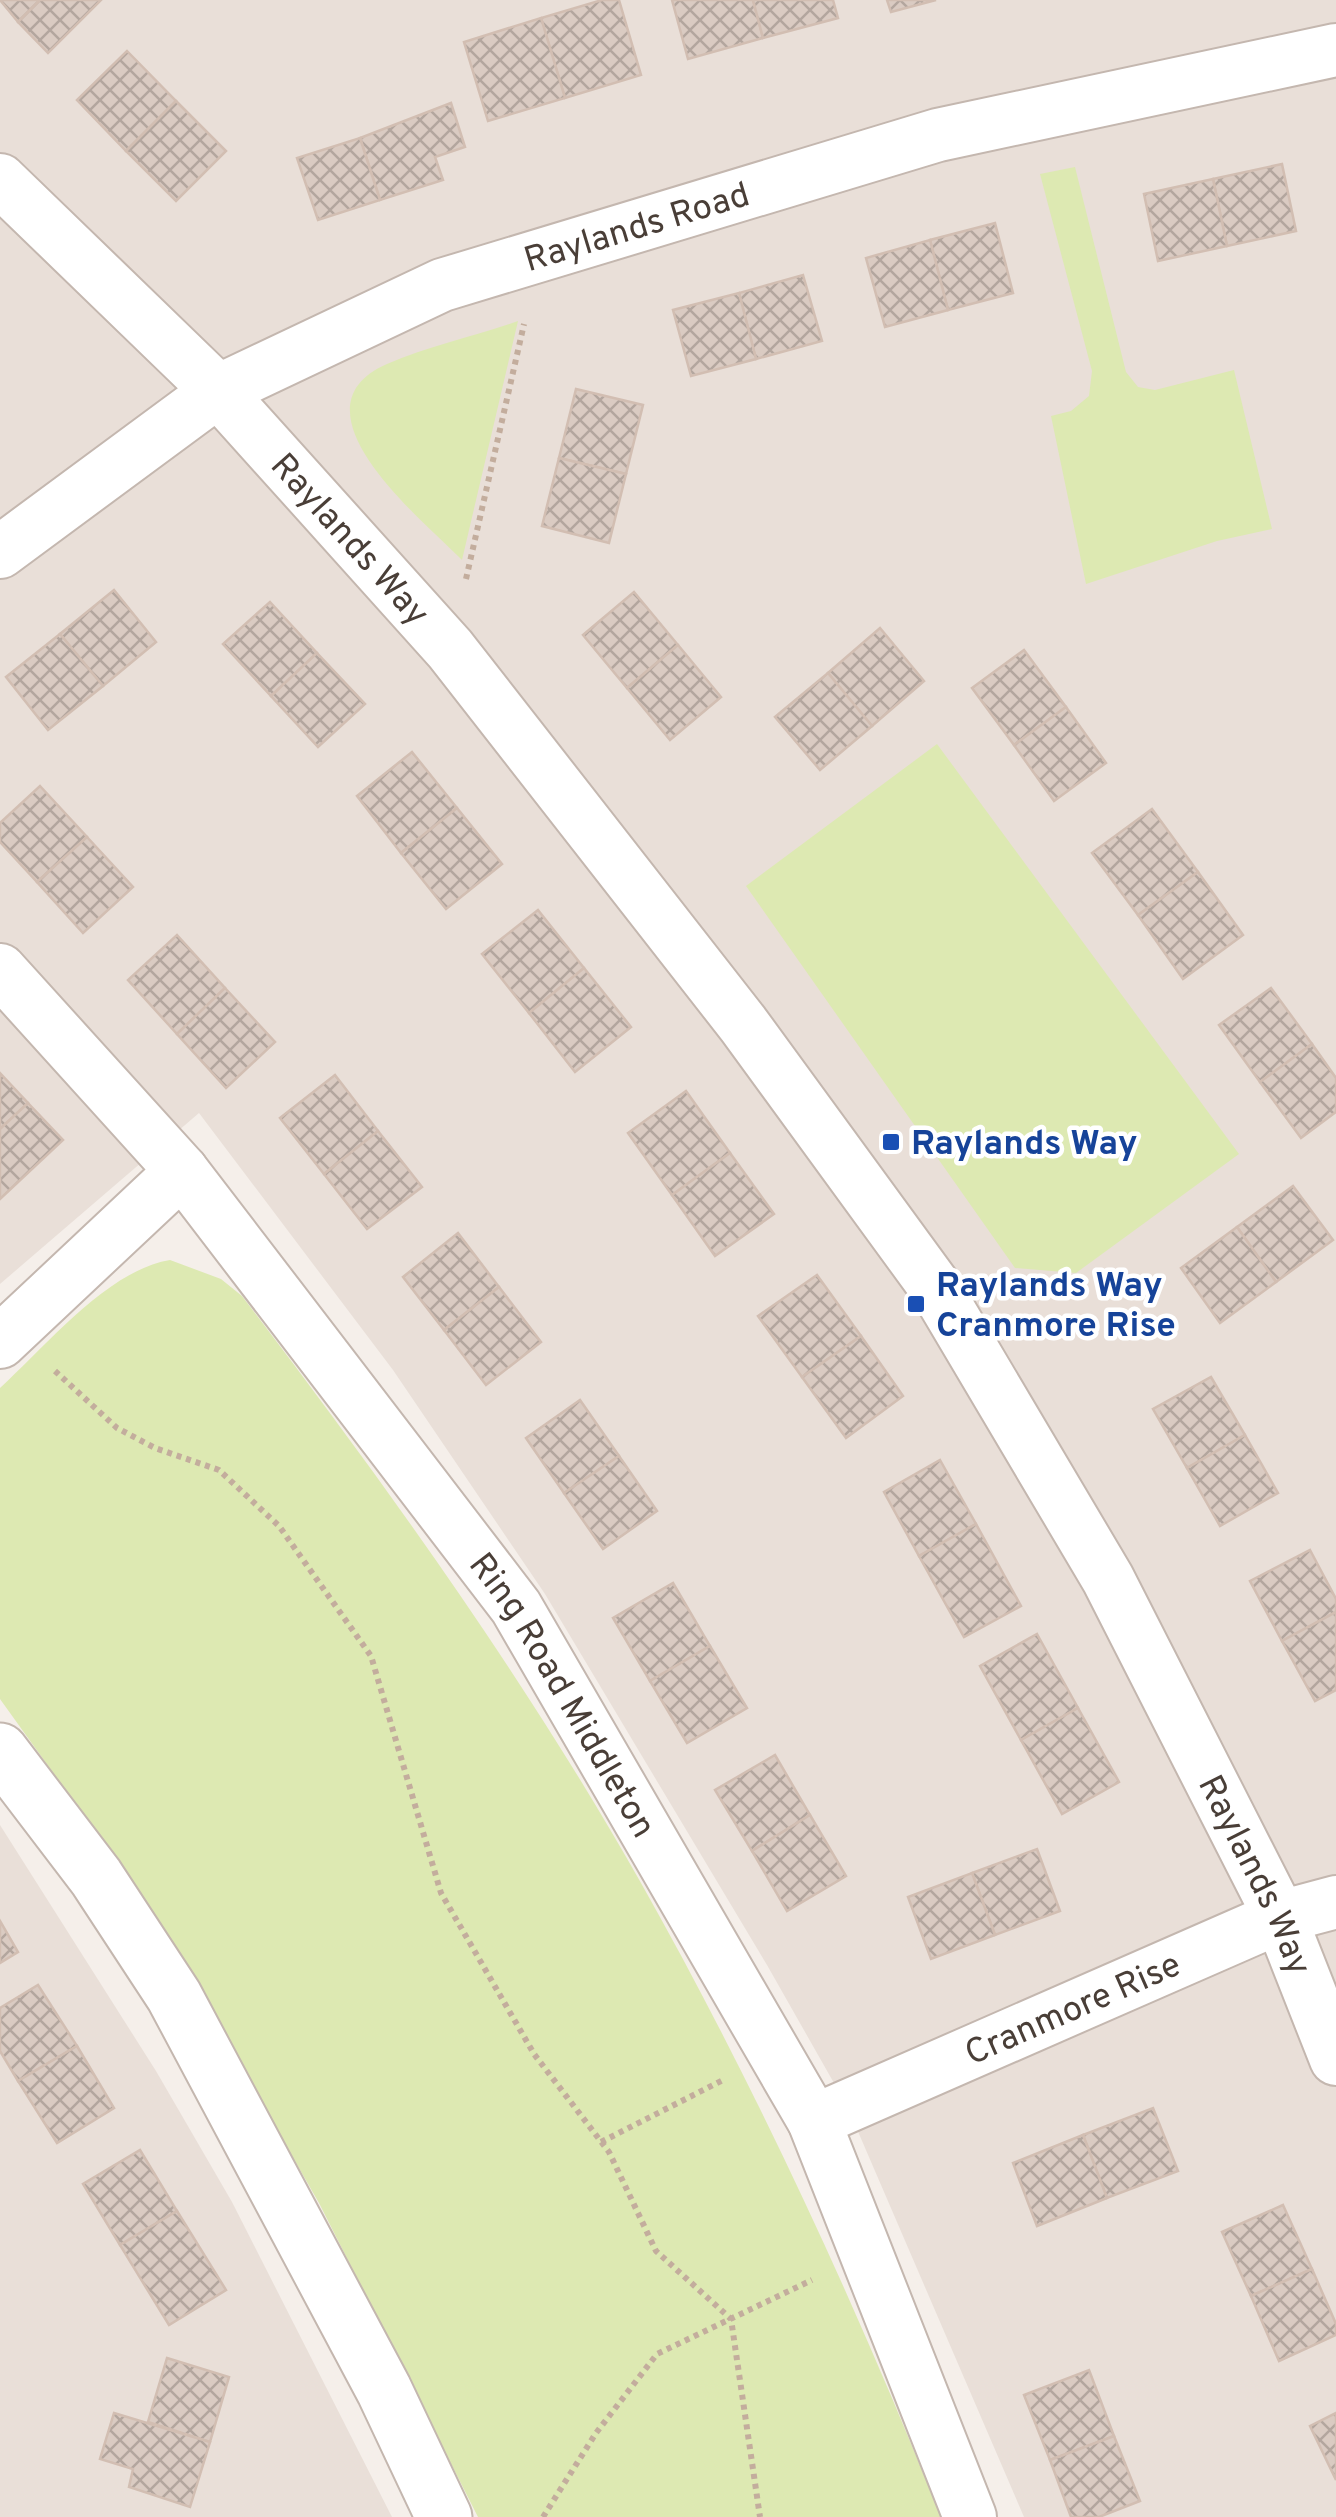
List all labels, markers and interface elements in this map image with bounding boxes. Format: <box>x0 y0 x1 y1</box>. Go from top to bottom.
street label: Raylands Road <box>519 174 755 284</box>
street label: Raylands Way <box>260 445 438 636</box>
place label: Raylands Way <box>911 1123 1138 1167</box>
marker: Raylands Way <box>880 1131 902 1153</box>
place label: Raylands Way Cranmore Rise <box>936 1265 1176 1349</box>
marker: Raylands Way Cranmore Rise <box>905 1293 927 1315</box>
street label: Ring Road Middleton <box>458 1545 664 1847</box>
street label: Raylands Way <box>1186 1768 1320 1982</box>
street label: Cranmore Rise <box>959 1944 1188 2077</box>

